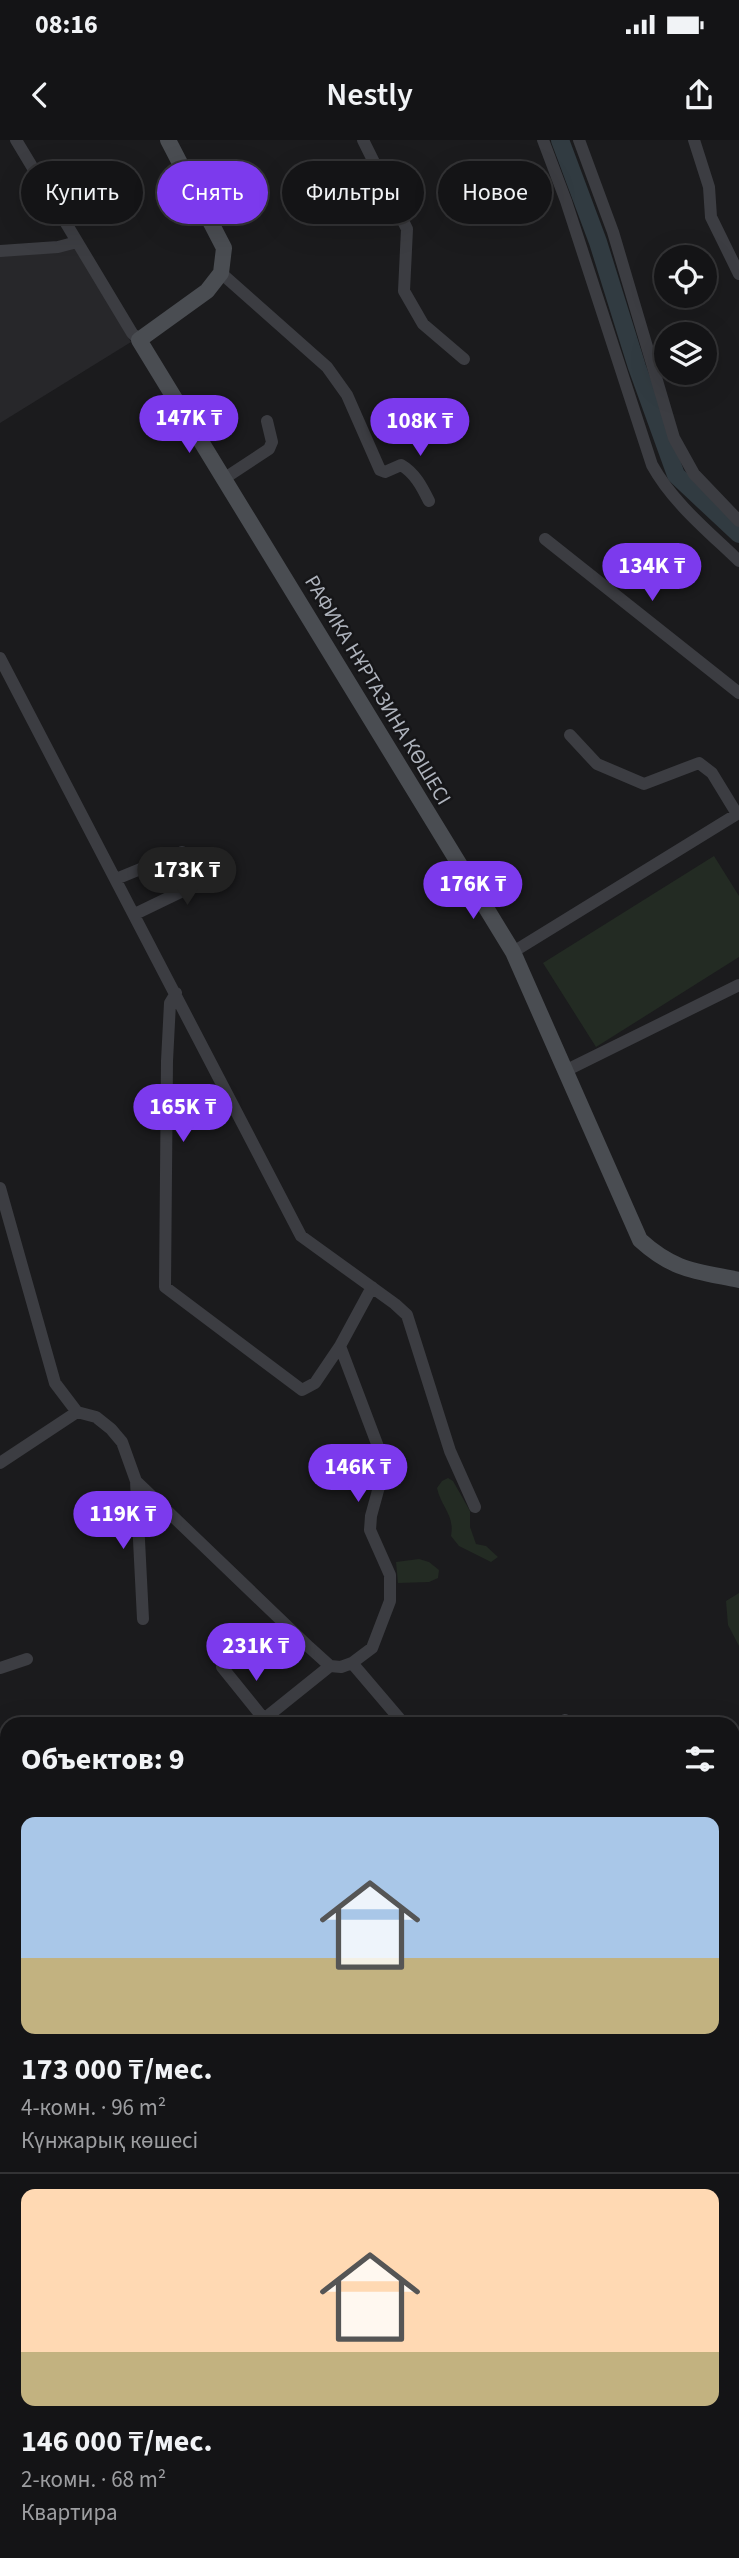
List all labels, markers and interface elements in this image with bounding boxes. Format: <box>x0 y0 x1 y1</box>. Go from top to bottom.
text: 08:16 <box>35 6 98 43</box>
text: Nestly <box>326 72 413 118</box>
icon: back <box>21 76 59 114</box>
icon: share <box>680 76 718 114</box>
chip: Купить <box>21 161 143 224</box>
chip: Снять <box>157 161 268 224</box>
chip: Фильтры <box>282 161 424 224</box>
chip: Новое <box>438 161 552 224</box>
map controls <box>654 245 717 385</box>
button: locate <box>654 245 717 308</box>
button: layers <box>654 322 717 385</box>
pin: 147K ₸ <box>132 396 246 455</box>
pin: 108K ₸ <box>363 398 477 458</box>
text: 147K ₸ <box>155 401 223 434</box>
text: 108K ₸ <box>386 404 454 437</box>
pin: 134K ₸ <box>595 544 709 603</box>
text: 134K ₸ <box>618 549 686 582</box>
street label: РАФИКА НҰРТАЗИНА КӨШЕСІ <box>297 569 459 811</box>
pin: 173K ₸ <box>130 848 244 907</box>
text: 173K ₸ <box>153 853 221 886</box>
pin: 176K ₸ <box>416 862 530 921</box>
text: 176K ₸ <box>439 867 507 900</box>
pin: 165K ₸ <box>126 1084 240 1144</box>
text: 165K ₸ <box>149 1090 217 1123</box>
pin: 146K ₸ <box>301 1444 415 1504</box>
text: 146K ₸ <box>324 1450 392 1483</box>
pin: 119K ₸ <box>66 1492 180 1551</box>
text: 119K ₸ <box>89 1497 157 1530</box>
pin: 231K ₸ <box>199 1624 313 1683</box>
text: 231K ₸ <box>222 1629 290 1662</box>
text: Объектов: 9 <box>21 1738 185 1781</box>
icon: filters <box>681 1740 719 1778</box>
icon: home <box>307 1862 433 1988</box>
text: 173 000 ₸/мес. <box>21 2048 212 2091</box>
text: 4-комн. · 96 m² <box>21 2091 166 2124</box>
text: Күнжарық көшесі <box>21 2124 198 2157</box>
icon: home <box>307 2234 433 2360</box>
text: 146 000 ₸/мес. <box>21 2420 212 2463</box>
text: 2-комн. · 68 m² <box>21 2463 166 2496</box>
text: Квартира <box>21 2496 118 2529</box>

